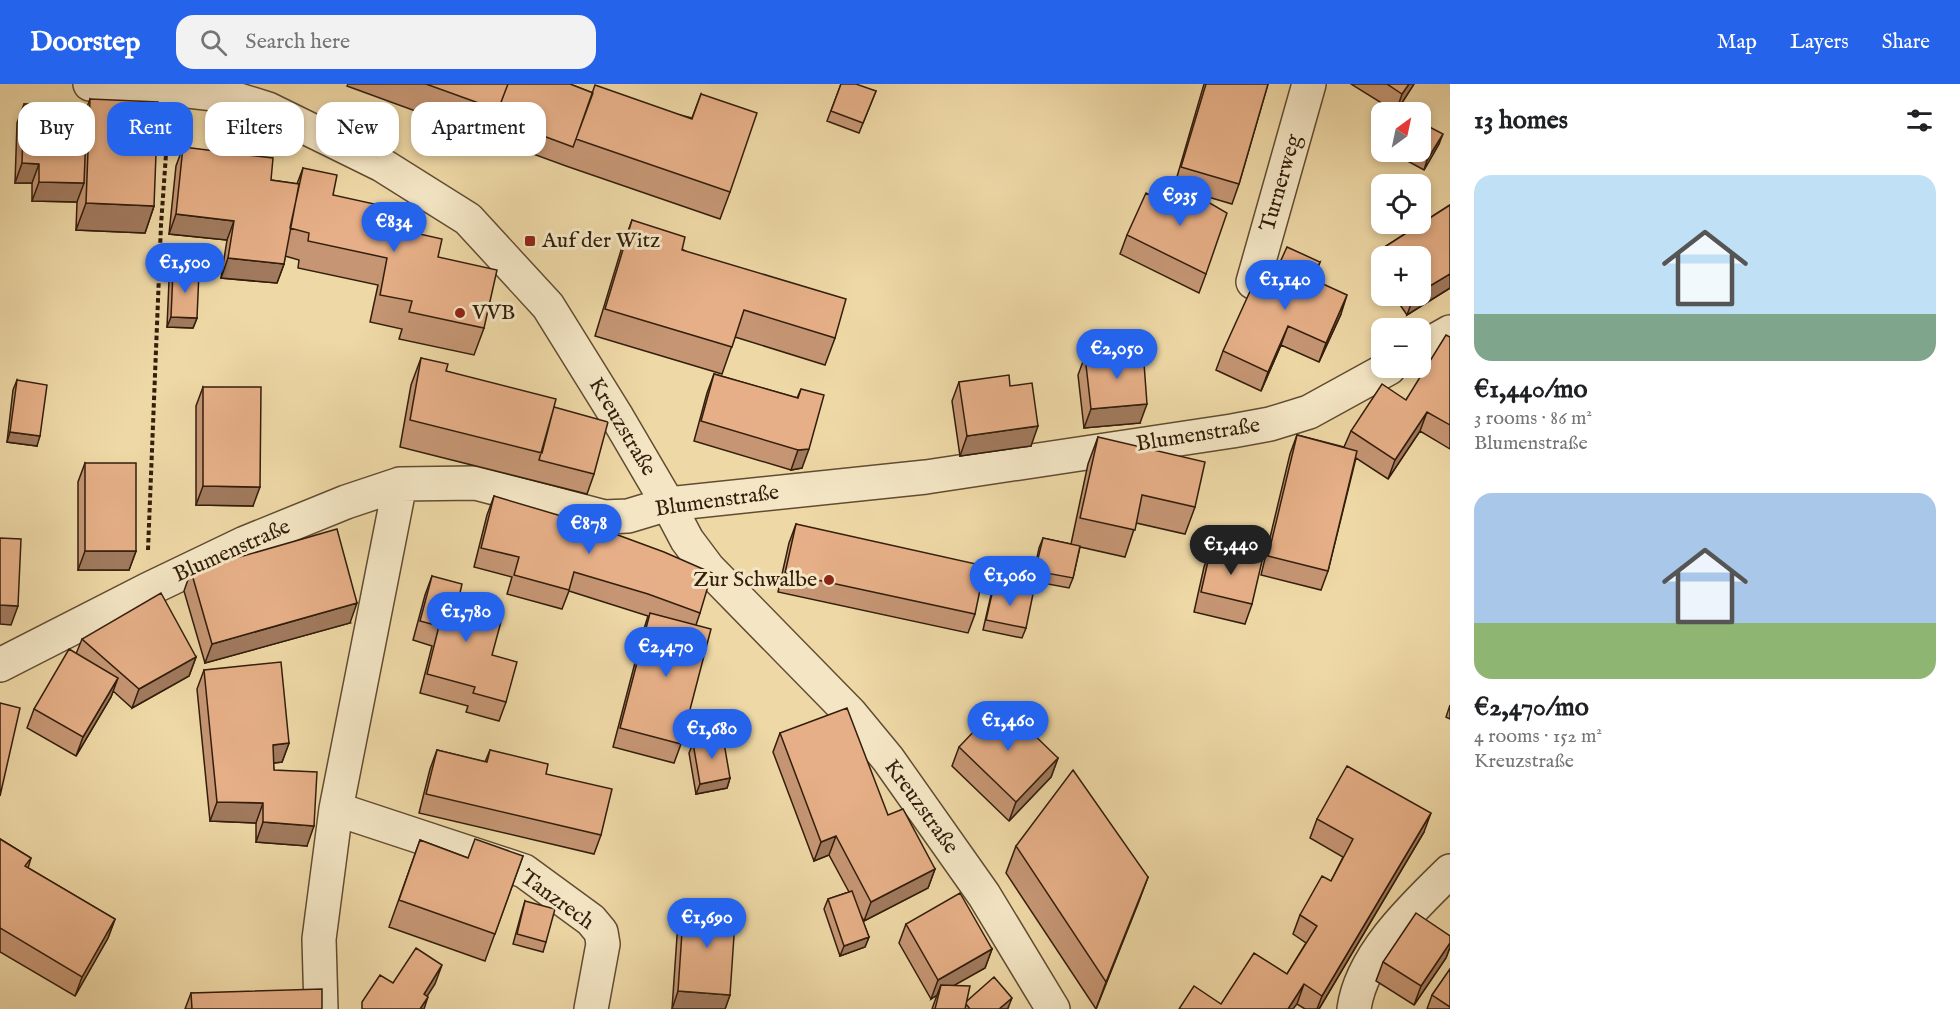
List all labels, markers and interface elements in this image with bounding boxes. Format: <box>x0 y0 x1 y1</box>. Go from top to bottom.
search box <box>176 15 596 69</box>
text: Doorstep <box>30 25 140 60</box>
icon: search <box>197 26 230 59</box>
text: Search here <box>245 28 350 56</box>
text: Map <box>1717 29 1757 56</box>
text: Layers <box>1790 29 1849 56</box>
text: Share <box>1882 29 1930 56</box>
chip: Buy <box>18 102 95 156</box>
chip: Rent <box>107 102 193 156</box>
chip: Filters <box>205 102 304 156</box>
chip: New <box>316 102 399 156</box>
chip: Apartment <box>411 102 546 156</box>
north arrow <box>1371 102 1431 162</box>
map controls <box>1371 102 1431 378</box>
text: 13 homes <box>1474 104 1568 137</box>
icon: filters <box>1903 104 1936 137</box>
street label: Turnerweg <box>1254 130 1309 235</box>
button: locate <box>1371 174 1431 234</box>
pin: €935 <box>1144 176 1216 227</box>
text: €935 <box>1162 183 1198 208</box>
pin: €834 <box>358 202 430 253</box>
text: €834 <box>376 209 412 234</box>
icon: home <box>1651 214 1759 322</box>
place label: Auf der Witz <box>541 227 660 255</box>
marker: Auf der Witz <box>523 234 537 248</box>
pin: €1,500 <box>136 243 234 294</box>
button: + <box>1371 246 1431 306</box>
text: €1,500 <box>159 250 211 275</box>
pin: €1,140 <box>1236 260 1334 311</box>
text: €1,140 <box>1259 267 1311 292</box>
place label: VVB <box>471 299 515 327</box>
marker: VVB <box>453 306 467 320</box>
button: − <box>1371 318 1431 378</box>
pin: €2,050 <box>1068 329 1166 380</box>
text: €2,050 <box>1090 336 1144 361</box>
street label: Kreuzstraße <box>582 373 662 481</box>
text: €1,440/mo <box>1474 373 1588 406</box>
text: 3 rooms · 86 m² <box>1474 406 1592 431</box>
street label: Blumenstraße <box>1134 411 1262 459</box>
text: Blumenstraße <box>1474 431 1588 456</box>
street label: Blumenstraße <box>653 478 781 524</box>
pin: €878 <box>553 504 625 555</box>
text: €878 <box>571 511 607 536</box>
street label: Blumenstraße <box>169 513 295 589</box>
pin: €1,440 <box>1182 525 1280 576</box>
text: €1,440 <box>1204 532 1258 557</box>
icon: home <box>1651 532 1759 640</box>
pin: €1,060 <box>961 556 1059 607</box>
text: €1,060 <box>984 563 1036 588</box>
place label: Zur Schwalbe <box>693 566 817 594</box>
marker: Zur Schwalbe <box>822 573 836 587</box>
pin: €1,780 <box>417 592 515 643</box>
text: €1,780 <box>441 599 491 624</box>
pin: €2,470 <box>617 627 715 678</box>
text: €2,470 <box>638 634 694 659</box>
text: €2,470/mo <box>1474 691 1589 724</box>
pin: €1,460 <box>959 701 1057 752</box>
text: €1,460 <box>981 708 1035 733</box>
pin: €1,680 <box>663 709 761 760</box>
text: €1,680 <box>687 716 737 741</box>
text: 4 rooms · 152 m² <box>1474 724 1602 749</box>
text: Kreuzstraße <box>1474 749 1574 774</box>
street label: Kreuzstraße <box>877 754 965 860</box>
street label: Tanzrech <box>514 864 600 937</box>
pin: €1,690 <box>658 898 756 949</box>
text: €1,690 <box>681 905 733 930</box>

